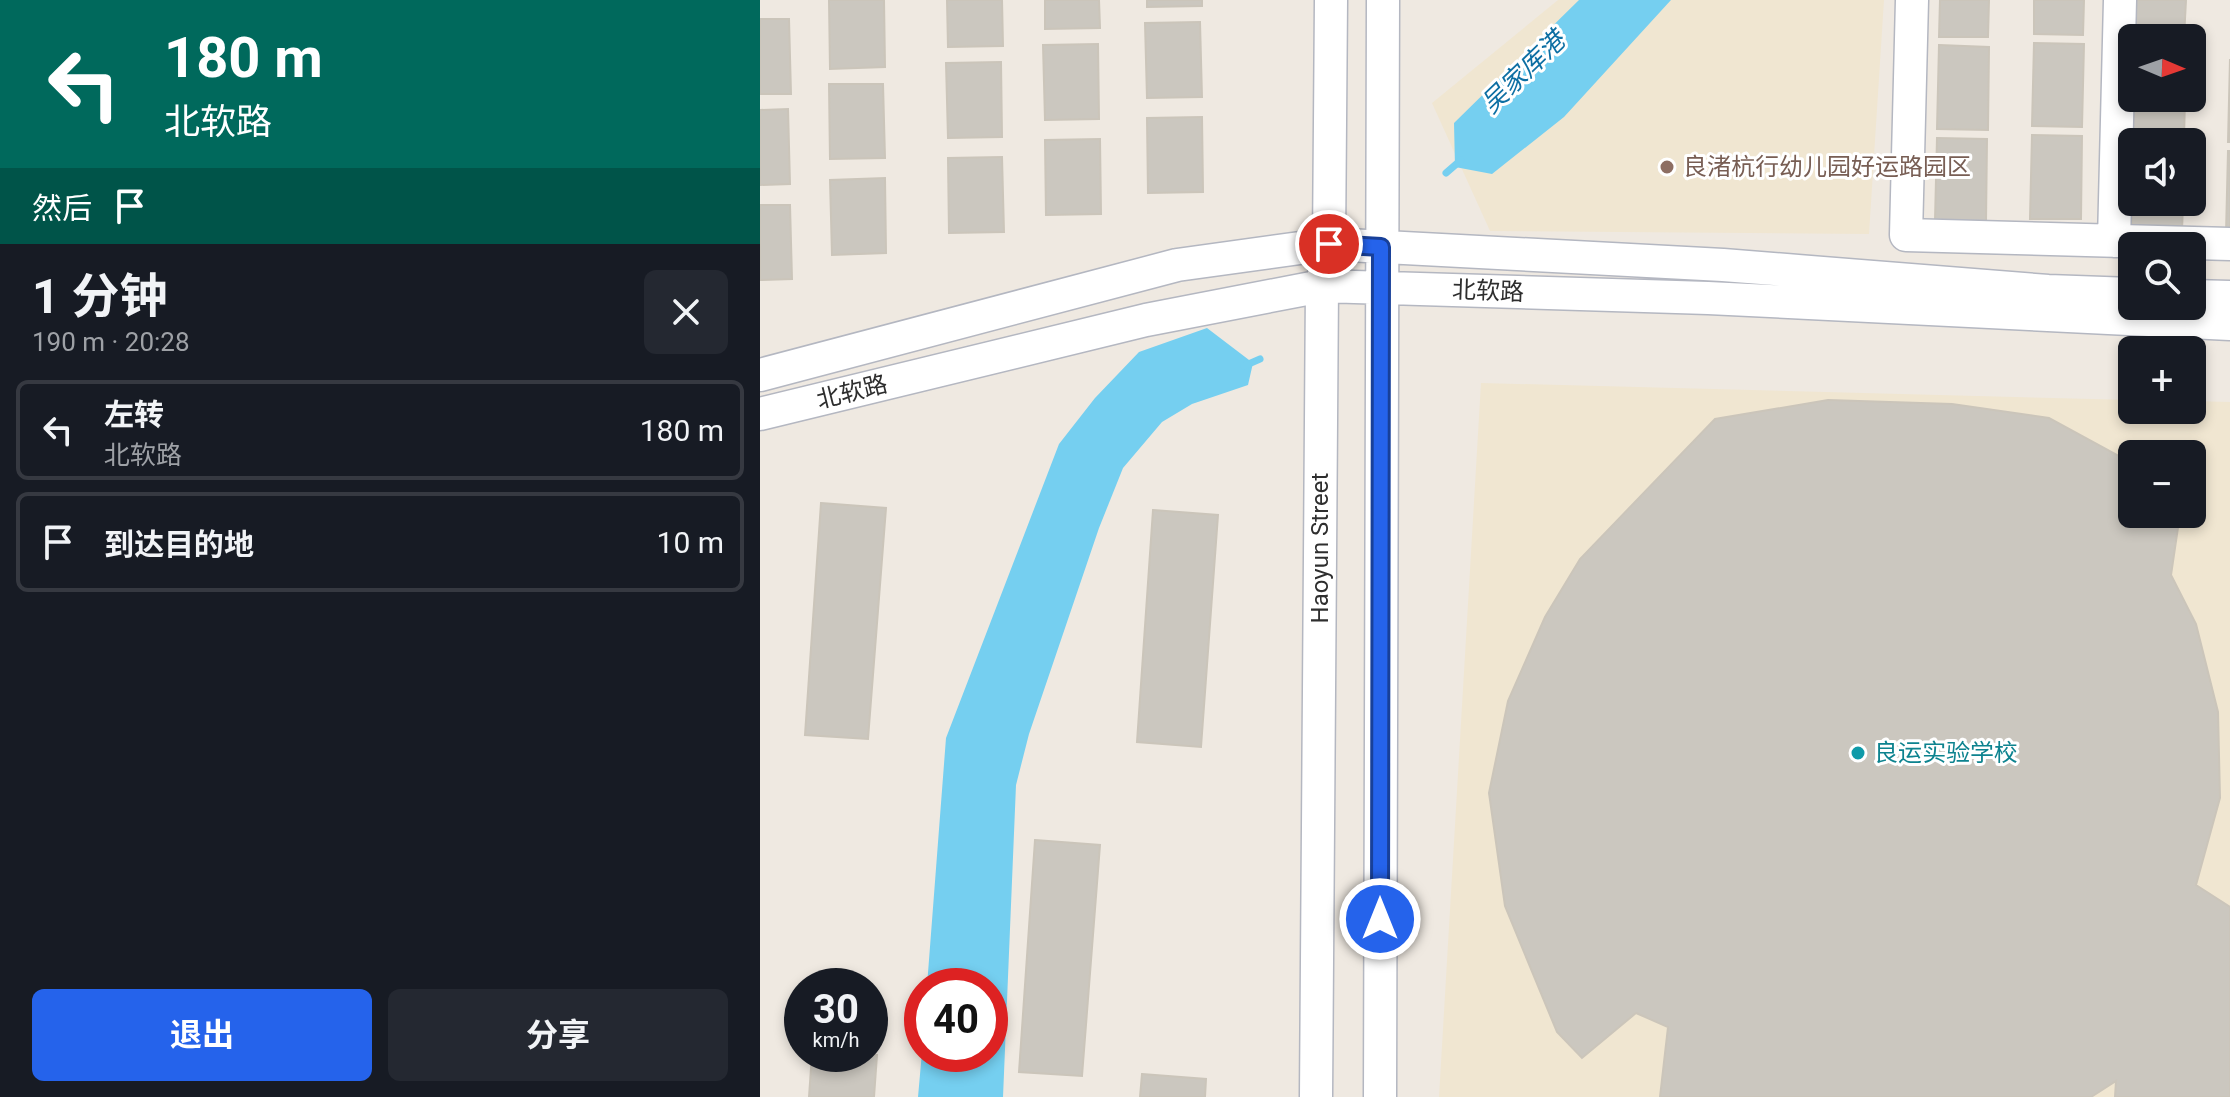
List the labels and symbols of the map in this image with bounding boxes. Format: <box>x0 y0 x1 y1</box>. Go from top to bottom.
water label: 吴家库港 <box>1475 22 1574 119</box>
north arrow <box>2118 24 2206 112</box>
place label: 良渚杭行幼儿园好运路园区 <box>1683 153 1971 181</box>
marker: 良渚杭行幼儿园好运路园区 <box>1658 158 1676 176</box>
pin <box>1295 210 1363 278</box>
street label: 北软路 <box>1452 276 1524 306</box>
street label: 北软路 <box>814 370 890 414</box>
street label: Haoyun Street <box>1306 472 1334 623</box>
place label: 良运实验学校 <box>1874 739 2018 767</box>
marker: 良运实验学校 <box>1849 744 1867 762</box>
position arrow <box>1338 877 1422 961</box>
speed limit sign: 40 <box>904 968 1008 1072</box>

